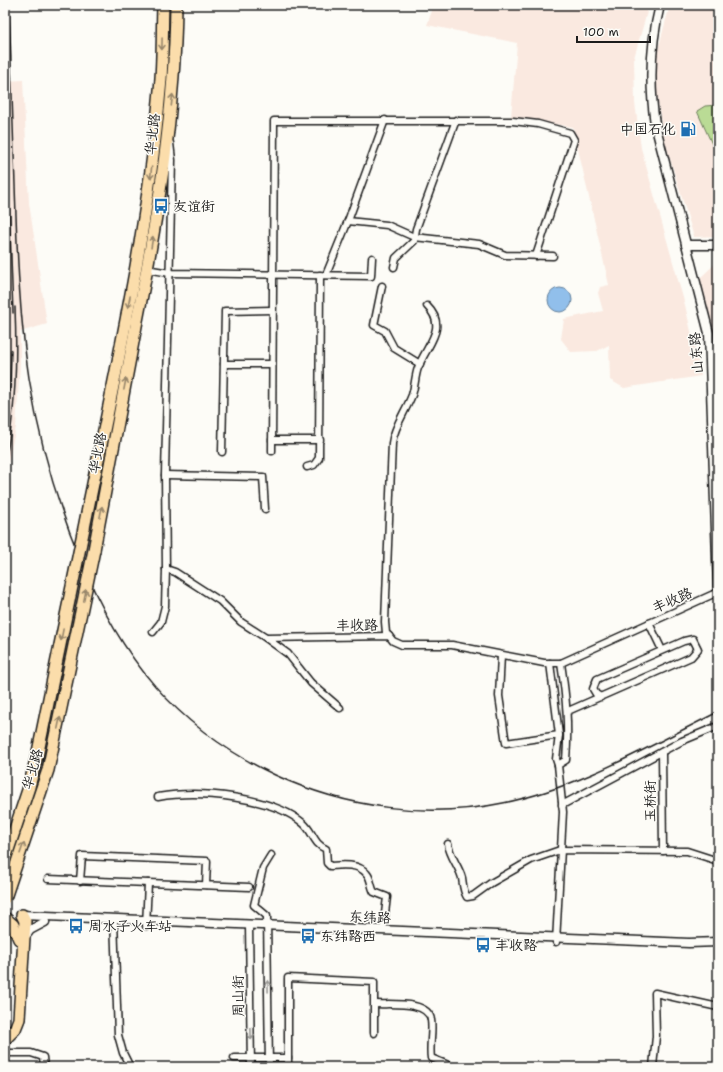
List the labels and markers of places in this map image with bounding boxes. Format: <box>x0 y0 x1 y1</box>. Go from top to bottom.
place label: 中国石化 <box>620 120 676 138</box>
fuel station icon: 中国石化 <box>679 120 697 138</box>
bus stop icon: 友谊街 <box>152 197 170 215</box>
place label: 友谊街 <box>173 197 215 215</box>
bus stop icon: 周水子火车站 <box>67 917 85 935</box>
place label: 周水子火车站 <box>88 917 172 935</box>
bus stop icon: 东纬路西 <box>299 927 317 945</box>
place label: 东纬路西 <box>320 927 376 945</box>
bus stop icon: 丰收路 <box>474 936 492 954</box>
place label: 丰收路 <box>495 936 537 954</box>

